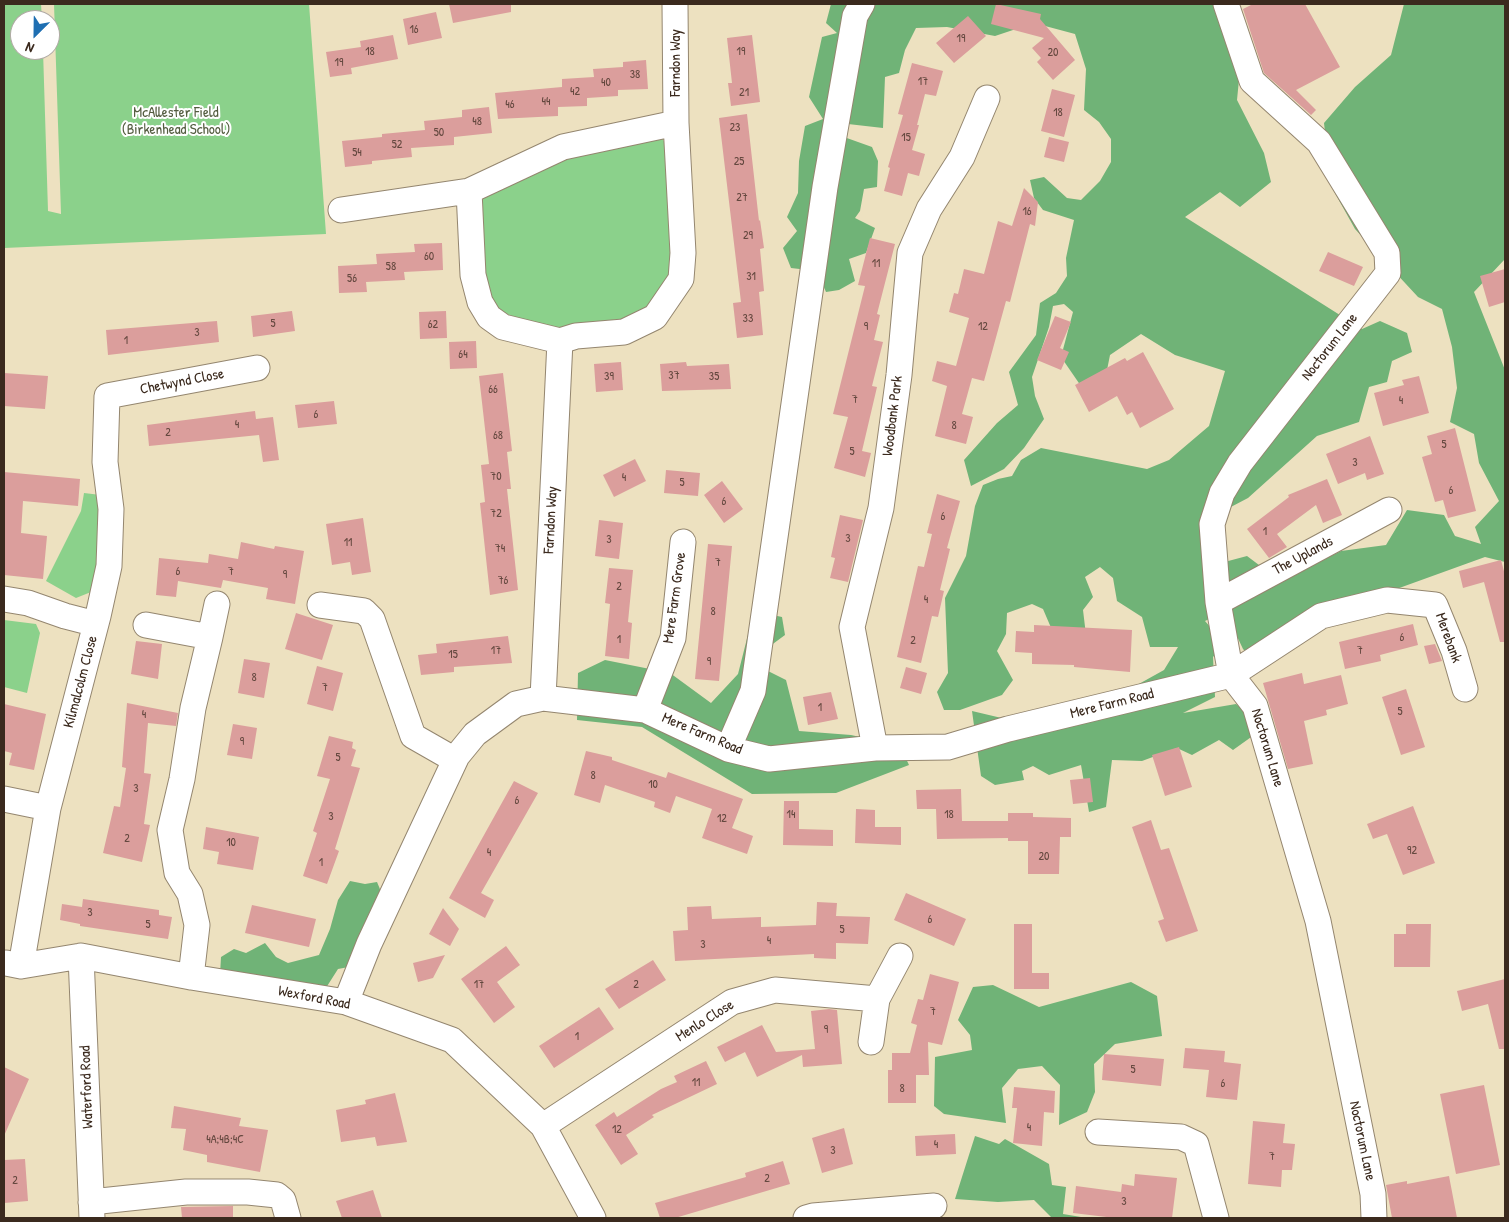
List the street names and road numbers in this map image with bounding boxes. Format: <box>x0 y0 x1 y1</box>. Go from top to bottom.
street label: Farndon Way <box>667 29 685 97</box>
street label: Noctorum Lane <box>1298 310 1362 384</box>
street label: Chetwynd Close <box>139 365 225 399</box>
street label: Woodbank Park <box>879 375 907 457</box>
street label: Farndon Way <box>540 486 562 554</box>
street label: The Uplands <box>1270 533 1336 579</box>
street label: Mere Farm Grove <box>660 551 690 645</box>
street label: Merebank <box>1431 611 1465 665</box>
street label: Kilmalcolm Close <box>60 634 102 730</box>
street label: Mere Farm Road <box>1068 685 1156 723</box>
street label: Noctorum Lane <box>1247 707 1287 789</box>
street label: Mere Farm Road <box>659 709 745 759</box>
street label: Wexford Road <box>276 982 352 1014</box>
street label: Menlo Close <box>673 996 737 1046</box>
street label: Waterford Road <box>77 1045 97 1129</box>
street label: Noctorum Lane <box>1345 1100 1379 1182</box>

